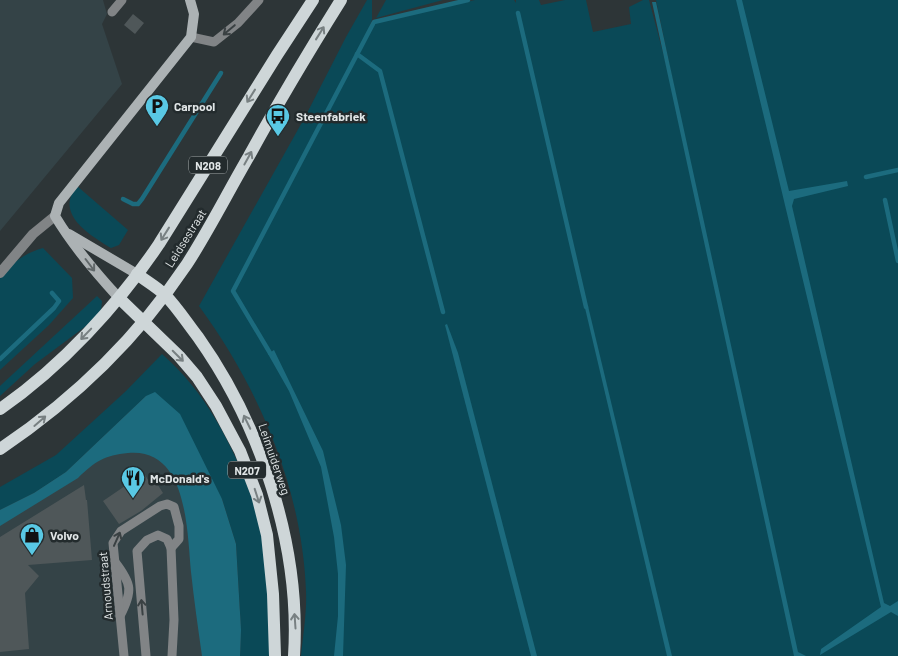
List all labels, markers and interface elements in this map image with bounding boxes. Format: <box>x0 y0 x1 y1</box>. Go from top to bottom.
one-way arrow <box>223 25 236 36</box>
one-way arrow <box>315 27 325 41</box>
one-way arrow <box>246 89 256 103</box>
parking icon: Carpool <box>144 93 170 127</box>
place label: Carpool <box>174 99 215 113</box>
bus stop icon: Steenfabriek <box>265 103 291 137</box>
place label: Steenfabriek <box>296 109 366 123</box>
one-way arrow <box>243 151 253 165</box>
road number: N208 <box>189 156 227 174</box>
street label: Leidsestraat <box>162 206 208 270</box>
one-way arrow <box>160 227 170 241</box>
one-way arrow <box>85 258 96 271</box>
one-way arrow <box>80 327 92 340</box>
one-way arrow <box>172 350 184 362</box>
one-way arrow <box>33 415 46 426</box>
one-way arrow <box>242 415 251 430</box>
street label: Leimuiderweg <box>256 421 294 497</box>
road number: N207 <box>228 462 266 478</box>
restaurant icon: McDonald's <box>120 465 146 499</box>
place label: McDonald's <box>150 471 210 485</box>
one-way arrow <box>252 488 262 504</box>
shop icon: Volvo <box>19 522 45 556</box>
place label: Volvo <box>50 528 79 542</box>
one-way arrow <box>113 532 122 547</box>
street label: Arnoudstraat <box>95 551 115 621</box>
one-way arrow <box>137 600 147 616</box>
one-way arrow <box>290 613 299 629</box>

